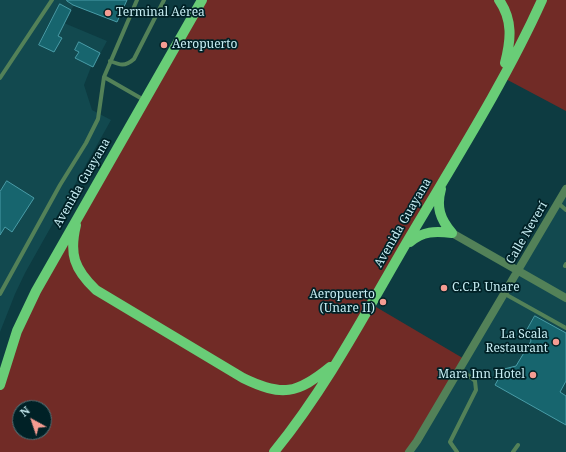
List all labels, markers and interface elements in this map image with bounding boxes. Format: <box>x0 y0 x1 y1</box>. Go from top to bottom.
place label: Terminal Aérea <box>116 6 205 20</box>
marker: Terminal Aérea <box>103 8 113 18</box>
place label: Aeropuerto <box>172 38 237 52</box>
marker: Aeropuerto <box>159 40 169 50</box>
street label: Avenida Guayana <box>51 136 113 230</box>
street label: Avenida Guayana <box>372 176 434 270</box>
street label: Calle Neverí <box>503 199 551 267</box>
place label: C.C.P. Unare <box>452 281 520 295</box>
marker: C.C.P. Unare <box>439 283 449 293</box>
place label: Aeropuerto (Unare II) <box>310 288 375 316</box>
marker: Aeropuerto (Unare II) <box>378 297 388 307</box>
place label: La Scala Restaurant <box>486 328 548 356</box>
marker: La Scala Restaurant <box>551 337 561 347</box>
place label: Mara Inn Hotel <box>438 368 525 382</box>
marker: Mara Inn Hotel <box>528 370 538 380</box>
north arrow <box>12 400 52 440</box>
text: N <box>16 403 33 420</box>

